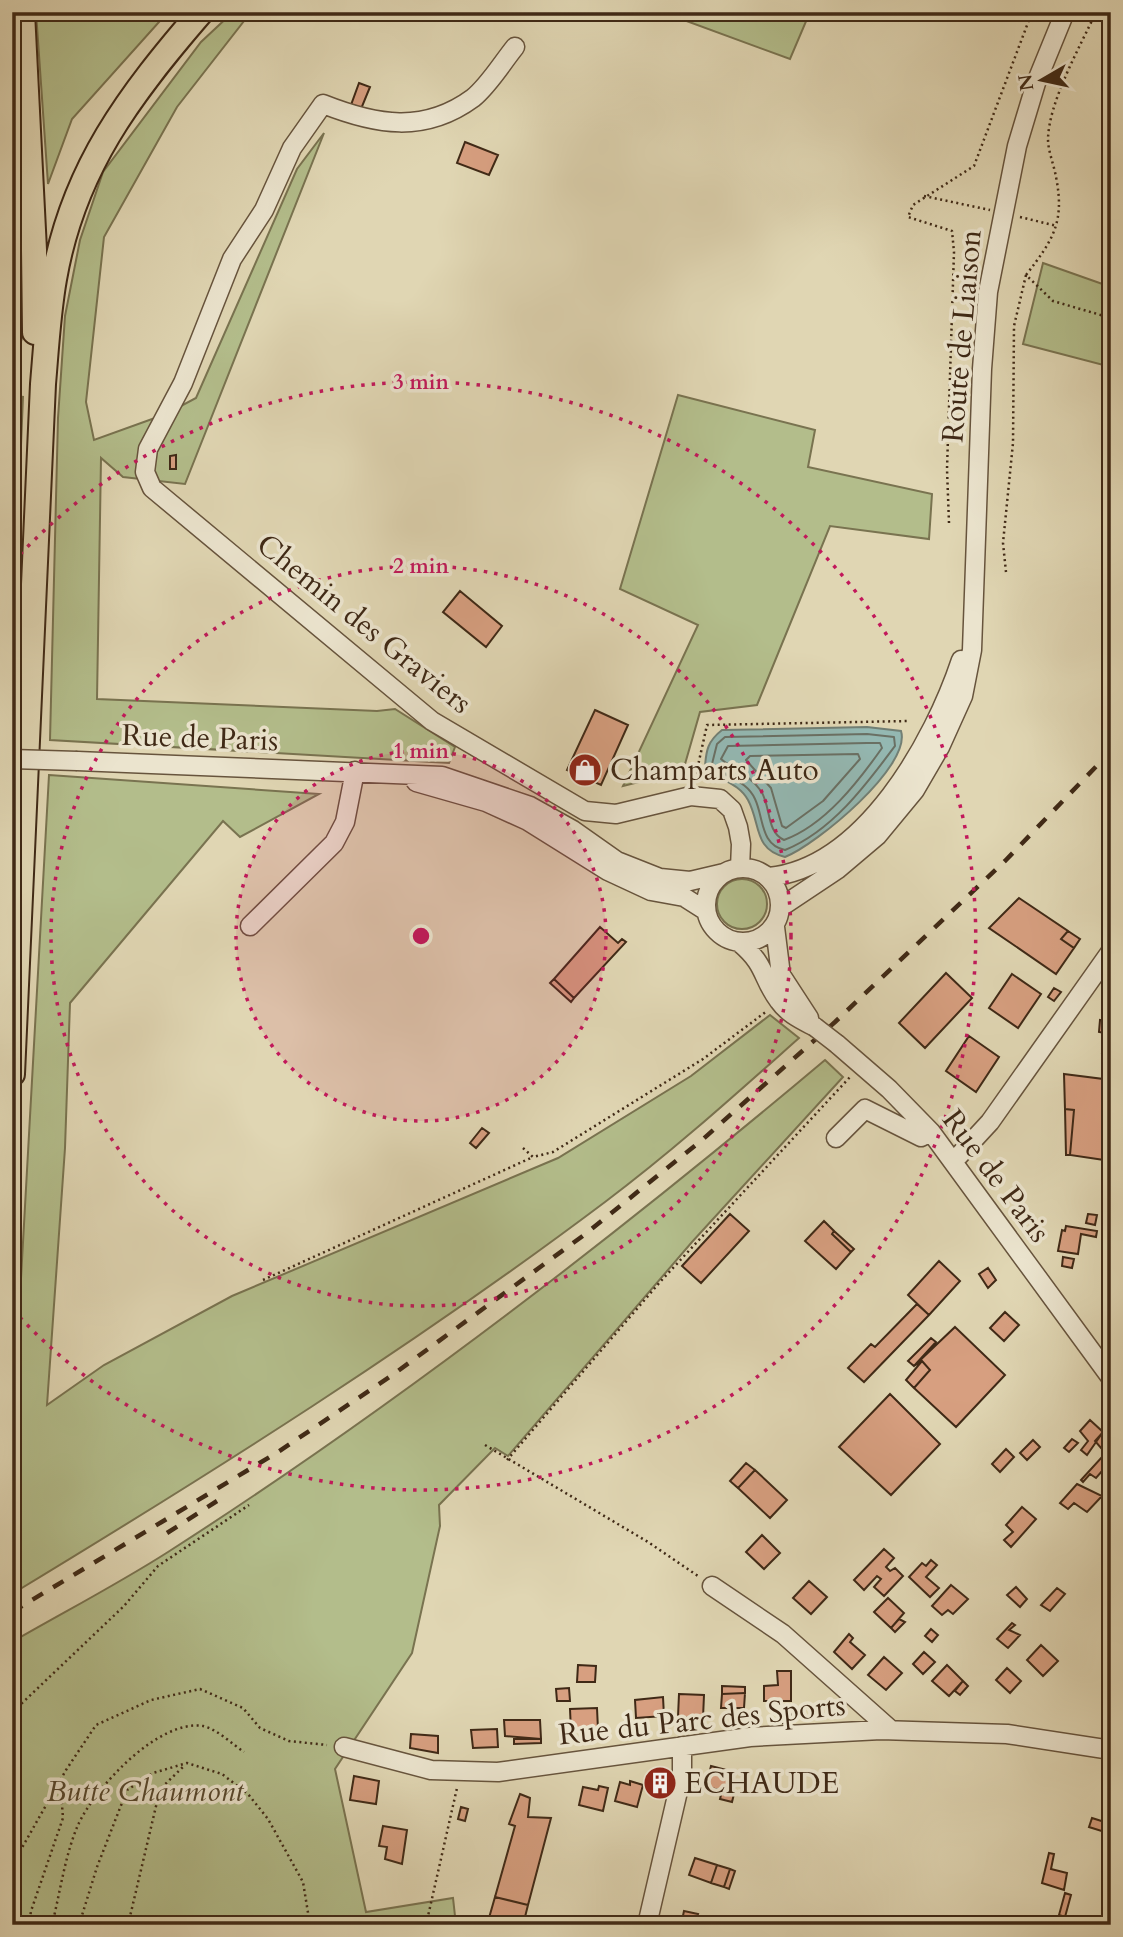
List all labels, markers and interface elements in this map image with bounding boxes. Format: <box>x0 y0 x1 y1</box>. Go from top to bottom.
north arrow <box>1007 46 1078 116</box>
text: N <box>1012 72 1040 93</box>
street label: Route de Liaison <box>932 228 992 444</box>
text: 3 min <box>393 368 449 397</box>
street label: Chemin des Graviers <box>248 525 480 723</box>
text: 2 min <box>393 552 449 581</box>
street label: Rue de Paris <box>121 715 279 761</box>
text: 1 min <box>393 737 449 766</box>
place label: Champarts Auto <box>610 750 819 791</box>
shop icon: Champarts Auto <box>566 751 604 789</box>
centre of rings <box>409 924 433 948</box>
street label: Rue de Paris <box>932 1101 1060 1251</box>
street label: Rue du Parc des Sports <box>557 1685 847 1755</box>
place label: ECHAUDE <box>684 1763 839 1804</box>
building icon: ECHAUDE <box>641 1764 679 1802</box>
park label: Butte Chaumont <box>47 1771 245 1812</box>

